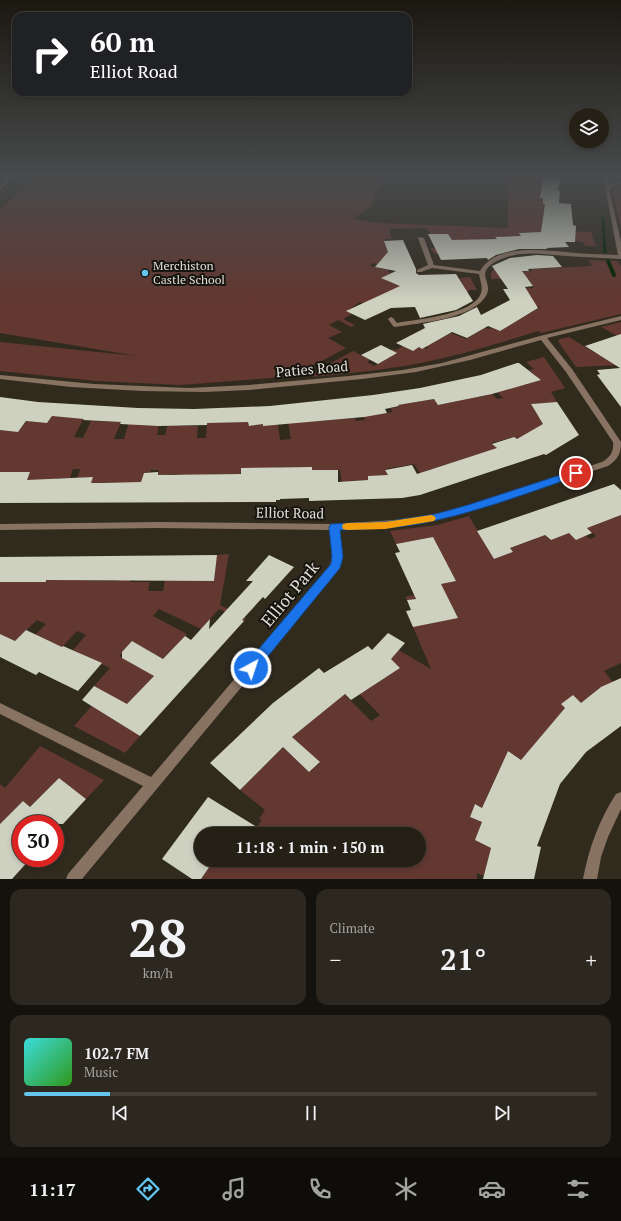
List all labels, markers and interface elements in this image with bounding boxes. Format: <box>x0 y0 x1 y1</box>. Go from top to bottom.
text: 60 m <box>90 23 155 60</box>
icon: right <box>24 28 76 80</box>
text: Elliot Road <box>90 59 178 83</box>
map controls <box>569 108 609 148</box>
button: layers <box>569 108 609 148</box>
place label: Merchiston Castle School <box>153 258 225 287</box>
marker: Merchiston Castle School <box>140 268 150 278</box>
street label: Paties Road <box>275 356 349 381</box>
pin <box>559 456 593 490</box>
icon: arrive <box>565 462 587 484</box>
street label: Elliot Road <box>256 502 324 523</box>
street label: Elliot Park <box>255 556 324 631</box>
position arrow <box>230 647 272 689</box>
speed limit sign: 30 <box>12 815 64 867</box>
text: 11:18 · 1 min · 150 m <box>236 837 384 857</box>
text: 28 <box>128 903 187 972</box>
text: Climate <box>330 919 375 937</box>
text: 21° <box>440 939 486 979</box>
text: − <box>330 945 341 974</box>
text: + <box>585 945 597 974</box>
text: km/h <box>143 964 173 982</box>
text: 102.7 FM <box>84 1043 149 1063</box>
text: Music <box>84 1063 118 1081</box>
icon: previous <box>109 1102 131 1124</box>
icon: pause <box>300 1102 322 1124</box>
icon: next <box>491 1102 513 1124</box>
icon: directions <box>134 1175 162 1203</box>
icon: music <box>220 1175 248 1203</box>
icon: phone <box>306 1175 334 1203</box>
icon: climate <box>392 1175 420 1203</box>
icon: car <box>478 1175 506 1203</box>
icon: filters <box>564 1175 592 1203</box>
text: 11:17 <box>29 1177 76 1201</box>

